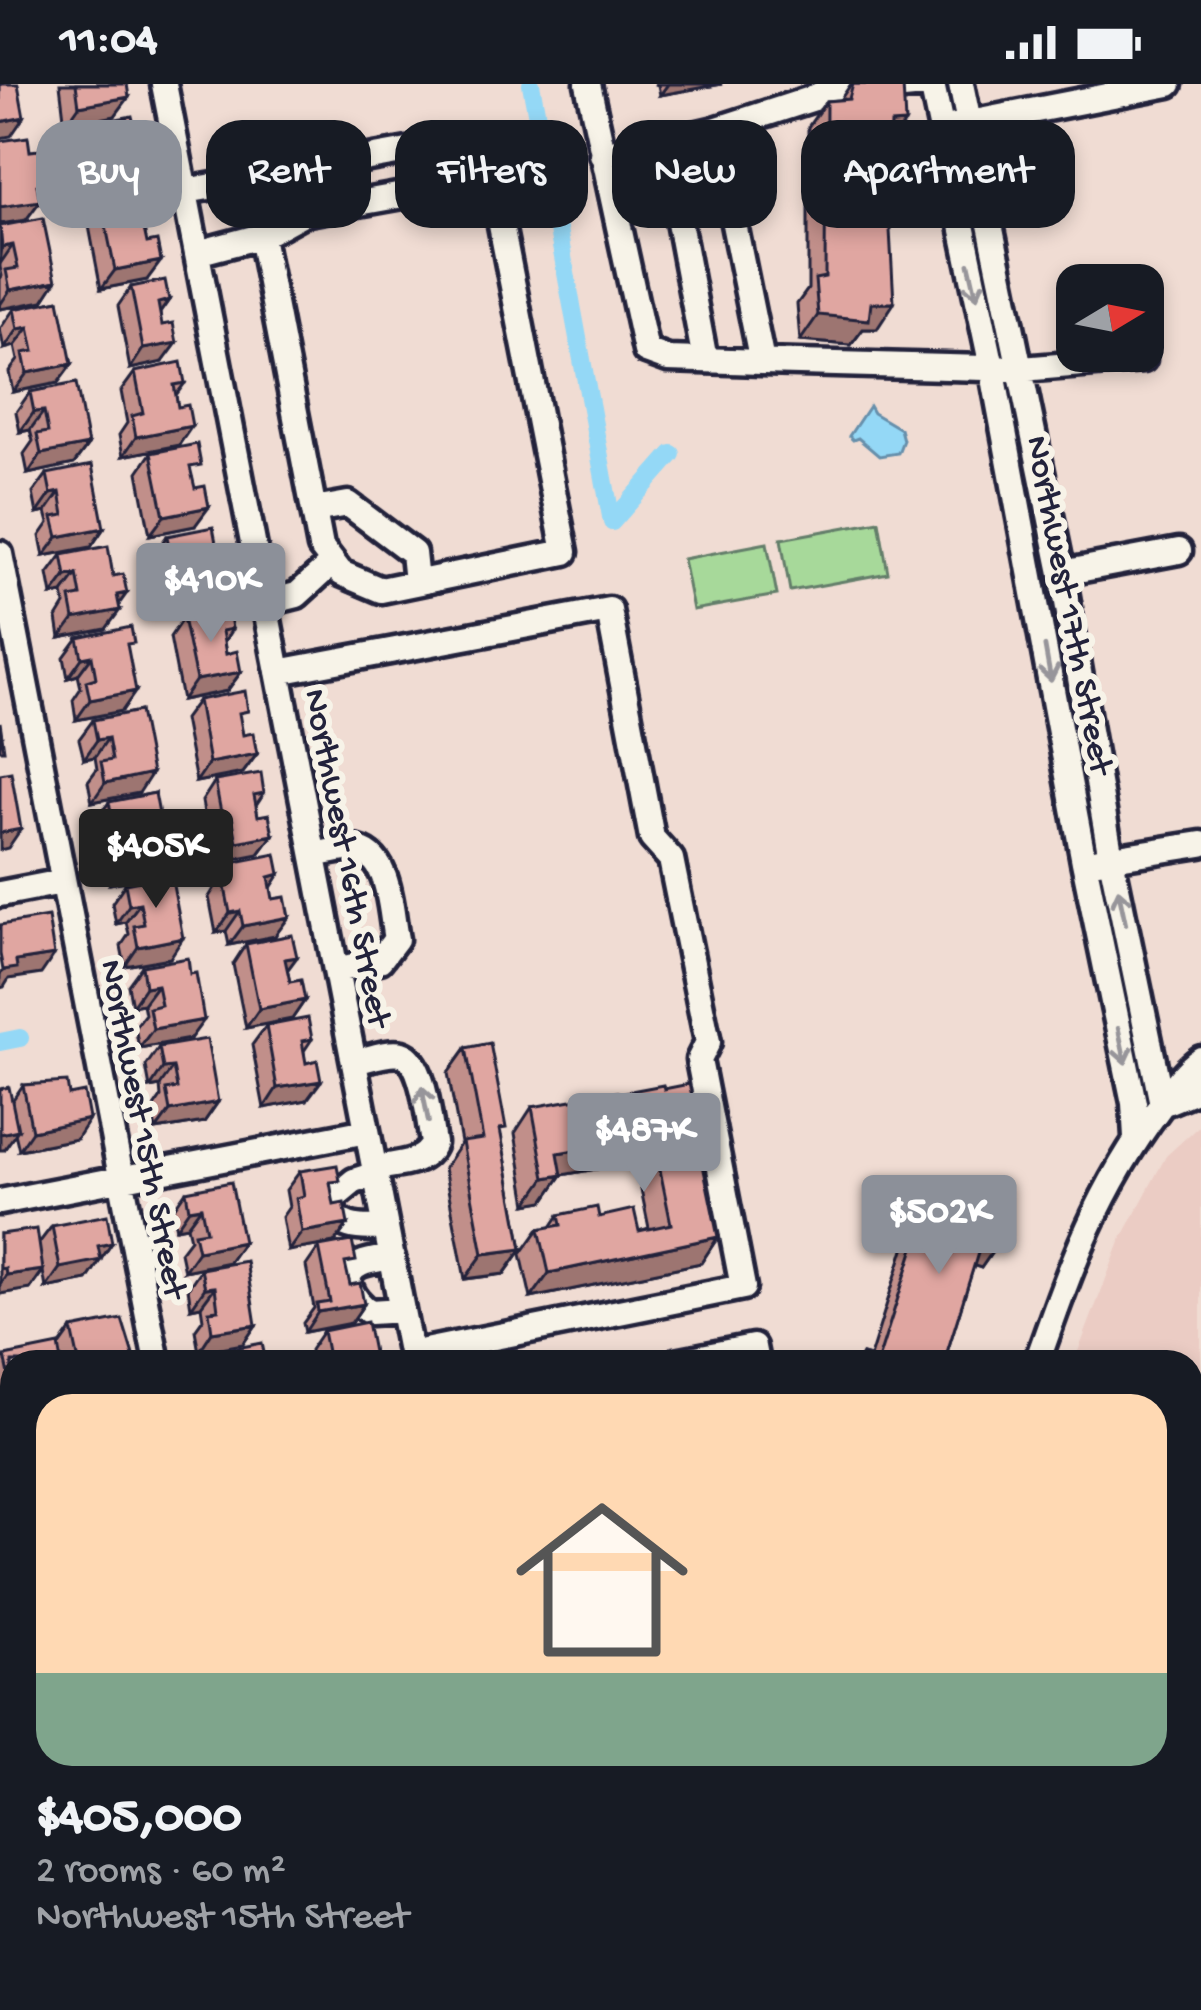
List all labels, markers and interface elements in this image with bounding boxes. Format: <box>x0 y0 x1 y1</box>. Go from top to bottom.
text: 11:04 <box>60 16 157 69</box>
chip: Buy <box>36 120 182 228</box>
chip: Rent <box>206 120 371 228</box>
chip: Filters <box>395 120 588 228</box>
chip: New <box>612 120 777 228</box>
chip: Apartment <box>801 120 1075 228</box>
one-way arrow <box>962 261 985 299</box>
north arrow <box>1056 264 1164 372</box>
map controls <box>1056 264 1164 372</box>
street label: Northwest 17th Street <box>1013 432 1121 781</box>
pin: $410K <box>127 543 295 645</box>
text: $410K <box>163 559 259 605</box>
one-way arrow <box>1037 643 1060 682</box>
street label: Northwest 16th Street <box>291 686 399 1034</box>
pin: $405K <box>72 809 240 911</box>
text: $405K <box>106 825 206 871</box>
one-way arrow <box>1109 889 1132 927</box>
street label: Northwest 15th Street <box>87 956 195 1305</box>
one-way arrow <box>1112 1027 1135 1065</box>
one-way arrow <box>413 1085 435 1124</box>
pin: $487K <box>560 1093 728 1195</box>
text: $487K <box>594 1109 694 1155</box>
pin: $502K <box>855 1175 1023 1277</box>
text: $502K <box>889 1191 989 1237</box>
icon: home <box>494 1472 710 1688</box>
text: $405,000 <box>36 1790 242 1850</box>
text: 2 rooms · 60 m² <box>36 1850 286 1896</box>
text: Northwest 15th Street <box>36 1896 409 1942</box>

